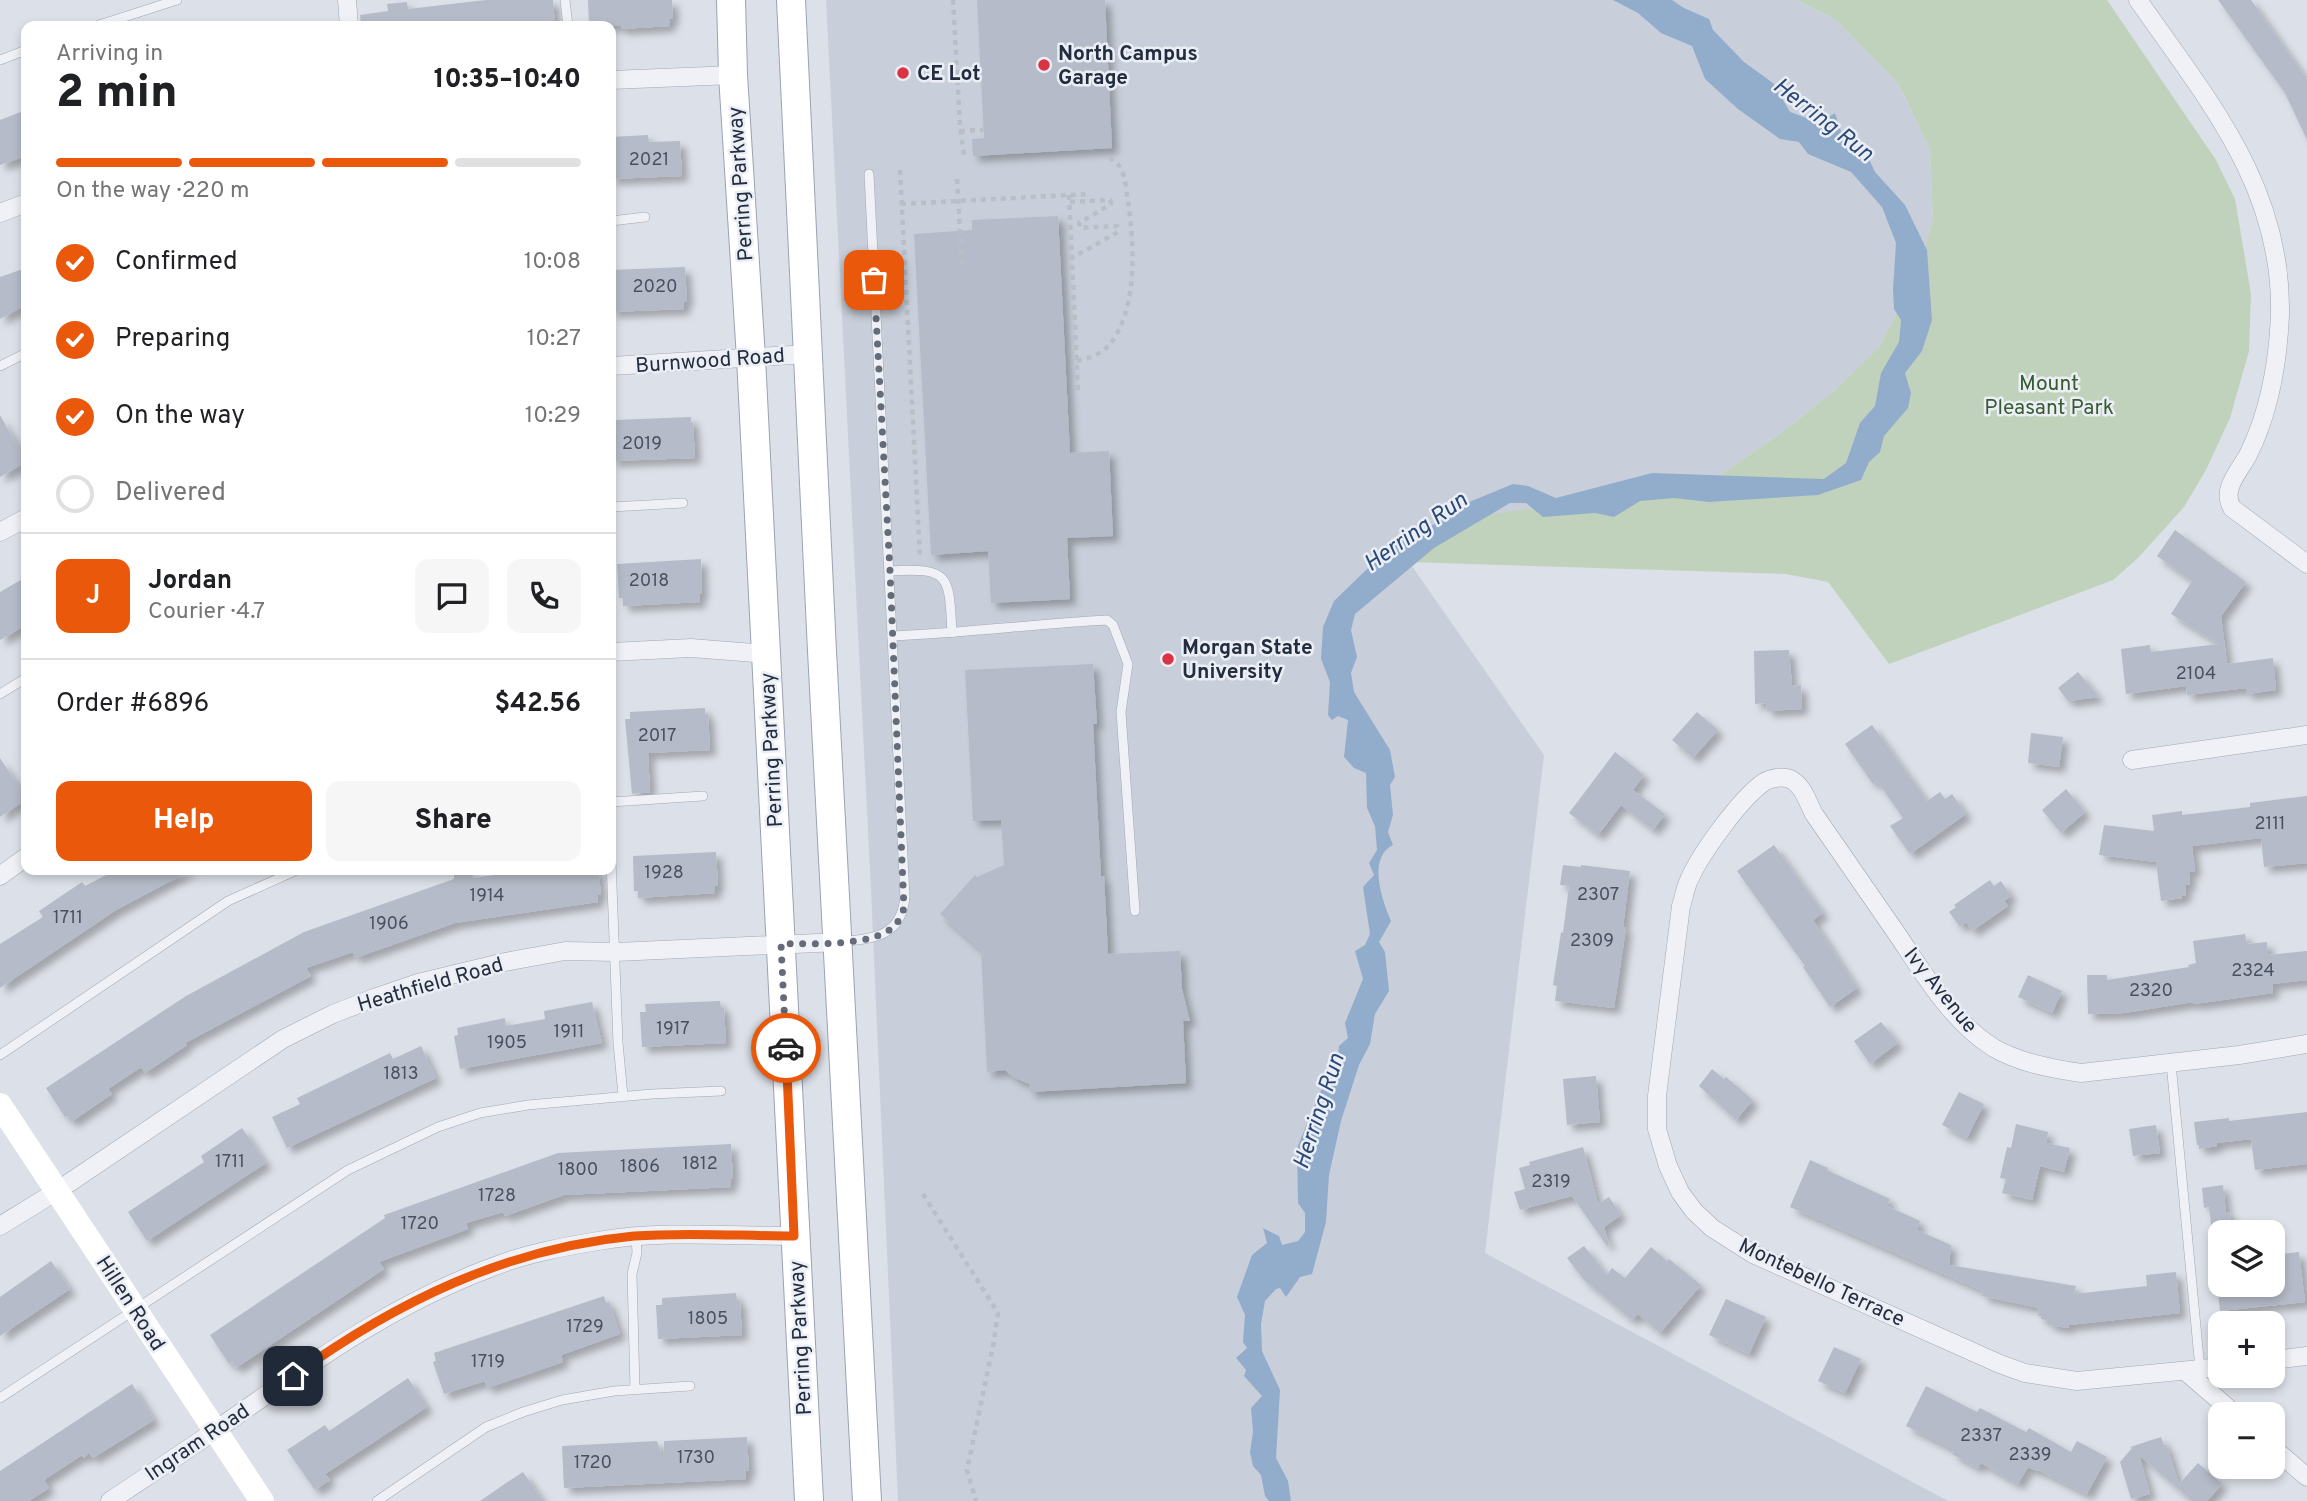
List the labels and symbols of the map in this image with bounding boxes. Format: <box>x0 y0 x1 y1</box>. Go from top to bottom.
place label: North Campus Garage <box>1058 41 1198 92</box>
marker: North Campus Garage <box>1036 57 1052 73</box>
place label: CE Lot <box>917 61 980 88</box>
marker: CE Lot <box>895 65 911 81</box>
water label: Herring Run <box>1766 73 1879 170</box>
street label: Perring Parkway <box>723 106 760 262</box>
house number: 2021 <box>629 149 669 172</box>
pin <box>844 250 904 310</box>
house number: 2020 <box>632 276 678 299</box>
street label: Burnwood Road <box>635 343 786 380</box>
park label: Mount Pleasant Park <box>1984 371 2114 422</box>
house number: 2019 <box>622 433 662 456</box>
water label: Herring Run <box>1359 486 1474 579</box>
house number: 2018 <box>629 570 669 593</box>
place label: Morgan State University <box>1182 635 1313 686</box>
marker: Morgan State University <box>1160 651 1176 667</box>
house number: 2104 <box>2176 663 2216 686</box>
street label: Perring Parkway <box>755 672 790 828</box>
house number: 2017 <box>638 725 676 748</box>
house number: 2111 <box>2254 813 2286 836</box>
house number: 1928 <box>644 862 684 885</box>
house number: 2307 <box>1577 884 1619 907</box>
house number: 1914 <box>470 885 505 908</box>
house number: 1711 <box>53 907 83 930</box>
house number: 1906 <box>369 913 409 936</box>
house number: 2309 <box>1570 930 1614 953</box>
street label: Ivy Avenue <box>1897 943 1983 1039</box>
street label: Heathfield Road <box>354 952 506 1019</box>
house number: 2324 <box>2231 960 2275 983</box>
house number: 2320 <box>2129 980 2173 1003</box>
courier <box>751 1013 821 1083</box>
house number: 1917 <box>656 1018 690 1041</box>
house number: 1911 <box>554 1021 584 1044</box>
house number: 1905 <box>487 1032 527 1055</box>
water label: Herring Run <box>1288 1050 1353 1173</box>
house number: 1813 <box>383 1063 419 1086</box>
house number: 1711 <box>215 1151 245 1174</box>
house number: 1812 <box>682 1153 718 1176</box>
house number: 1806 <box>620 1156 660 1179</box>
house number: 1800 <box>558 1159 598 1182</box>
house number: 2319 <box>1531 1171 1571 1194</box>
house number: 1728 <box>478 1185 516 1208</box>
house number: 1720 <box>401 1213 439 1236</box>
street label: Montebello Terrace <box>1734 1233 1909 1334</box>
street label: Hillen Road <box>89 1251 170 1356</box>
street label: Perring Parkway <box>784 1260 819 1416</box>
house number: 1805 <box>688 1308 728 1331</box>
house number: 1729 <box>566 1316 604 1339</box>
pin <box>263 1346 323 1406</box>
house number: 1719 <box>471 1351 505 1374</box>
street label: Ingram Road <box>140 1398 255 1488</box>
house number: 2337 <box>1960 1425 2002 1448</box>
house number: 2339 <box>2008 1444 2052 1467</box>
house number: 1730 <box>677 1447 715 1470</box>
house number: 1720 <box>574 1452 612 1475</box>

